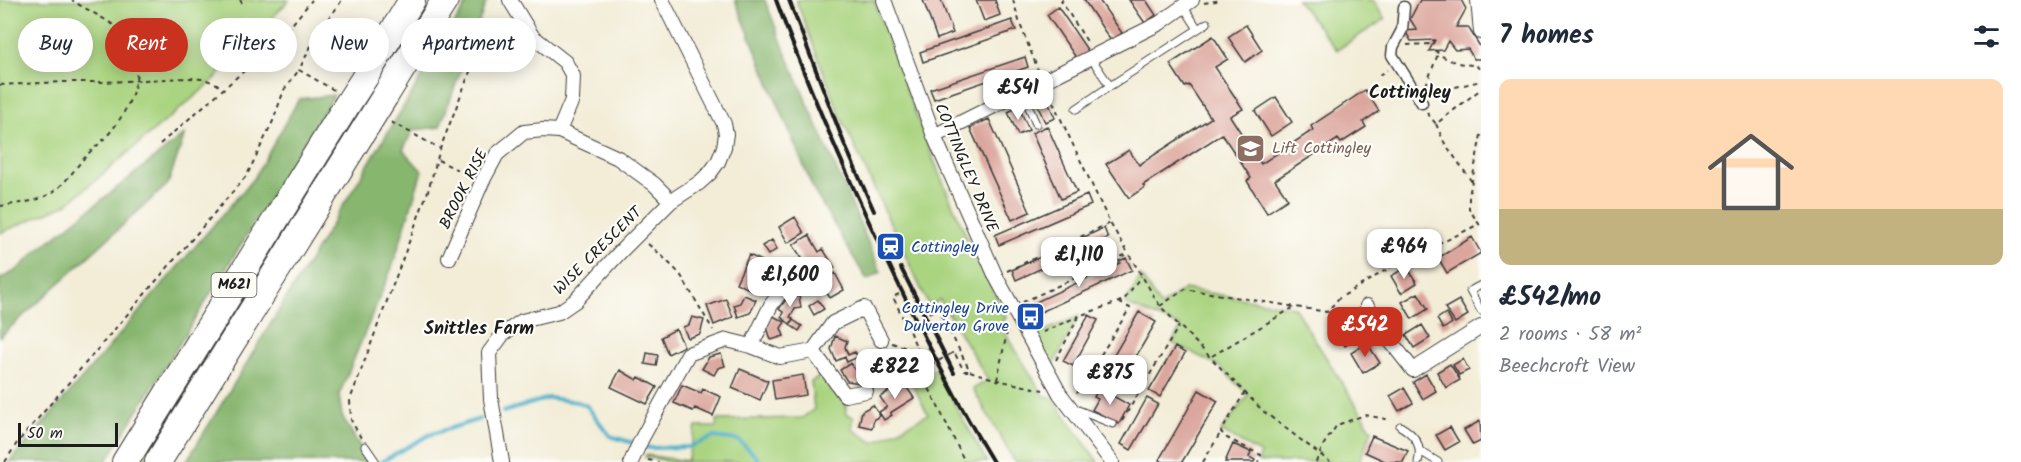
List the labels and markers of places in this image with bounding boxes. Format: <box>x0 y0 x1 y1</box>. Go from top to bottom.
pin: £541 <box>982 70 1054 121</box>
school or university icon: Lift Cottingley <box>1235 132 1267 164</box>
place label: Lift Cottingley <box>1272 136 1371 161</box>
pin: £964 <box>1368 229 1440 280</box>
station icon: Cottingley <box>874 231 906 263</box>
place label: Cottingley <box>911 235 979 260</box>
pin: £1,110 <box>1030 237 1128 288</box>
pin: £1,600 <box>741 257 839 308</box>
place label: Cottingley Drive Dulverton Grove <box>901 296 1009 339</box>
bus stop icon: Cottingley Drive Dulverton Grove <box>1014 301 1046 333</box>
pin: £542 <box>1329 307 1401 358</box>
pin: £822 <box>859 349 931 400</box>
pin: £875 <box>1074 355 1146 406</box>

